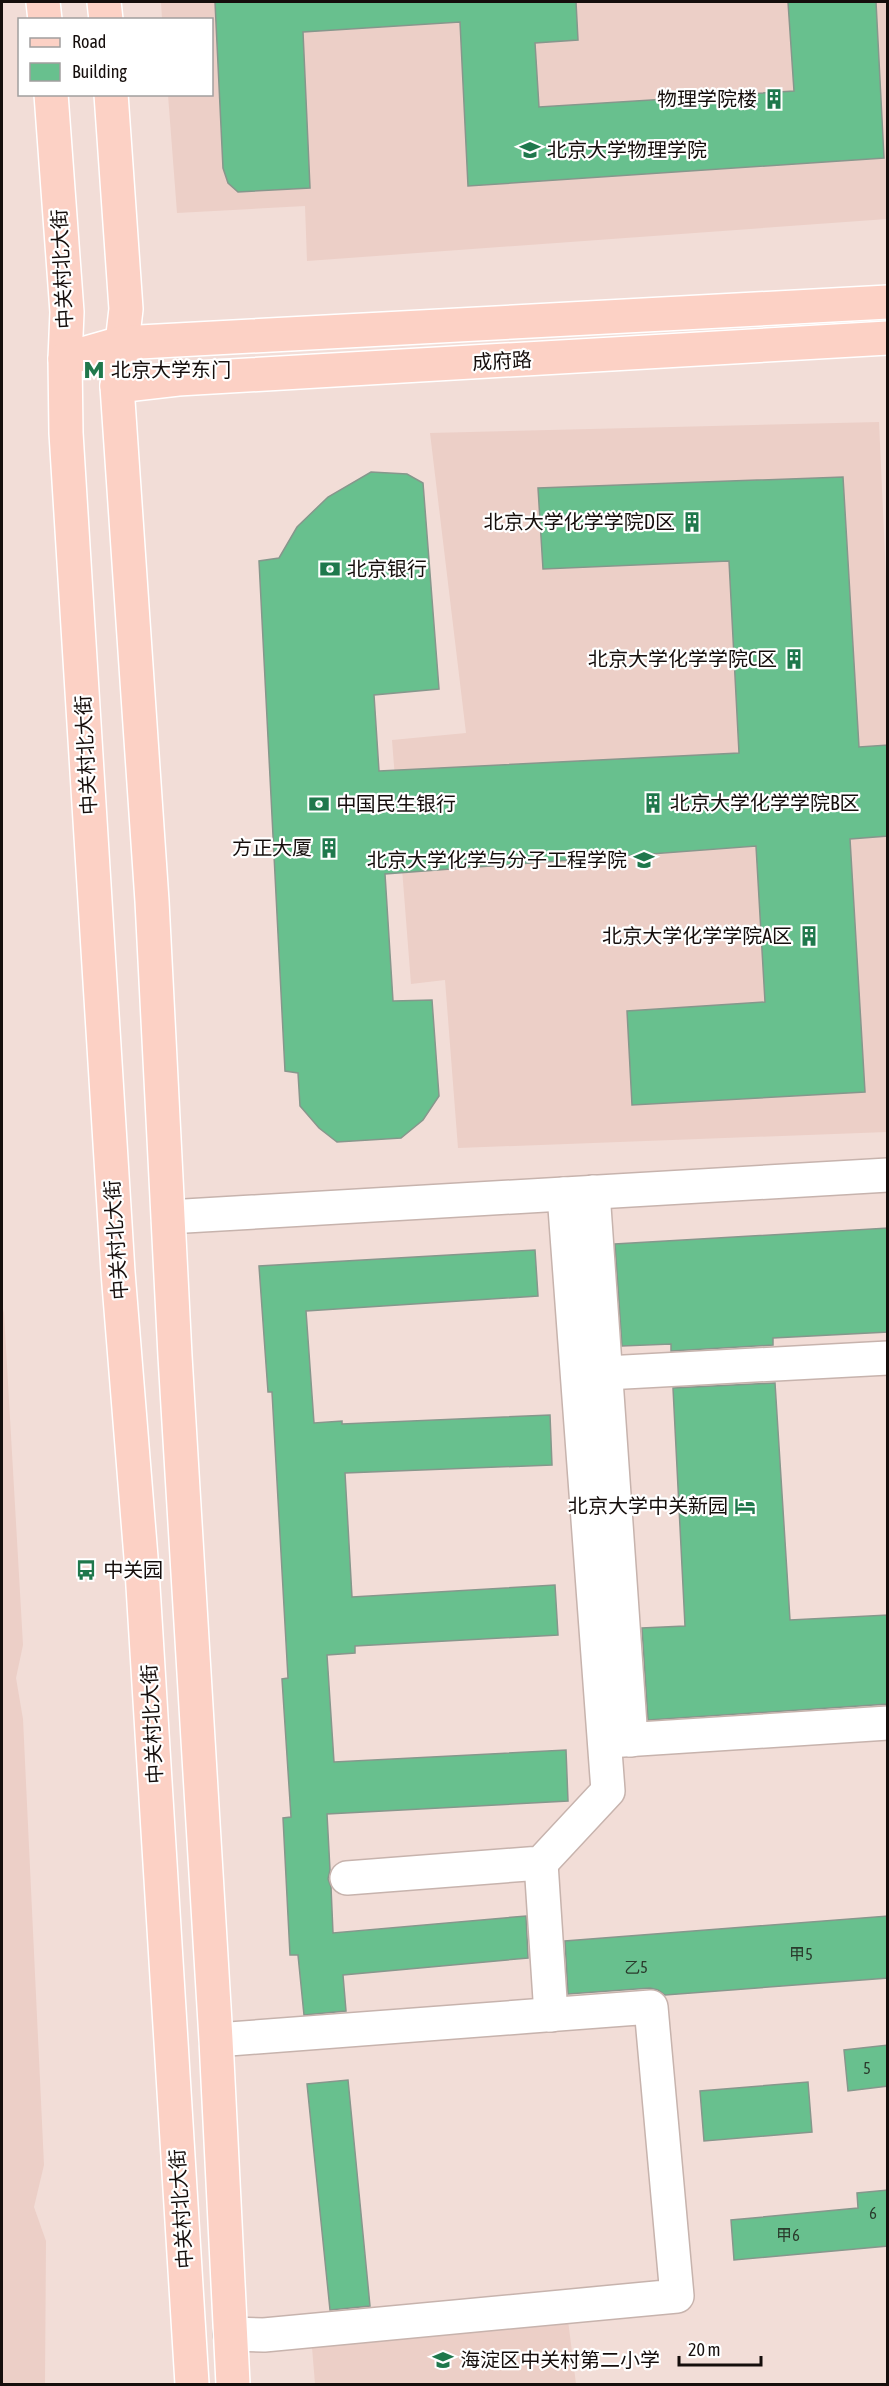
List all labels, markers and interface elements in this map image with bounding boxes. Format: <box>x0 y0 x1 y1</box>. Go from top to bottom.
legend <box>18 18 213 96</box>
text: Road <box>72 31 106 52</box>
text: Building <box>72 61 127 82</box>
place label: 物理学院楼 <box>657 87 757 110</box>
building icon: 物理学院楼 <box>762 87 786 111</box>
school or university icon: 北京大学物理学院 <box>518 138 542 162</box>
place label: 北京大学物理学院 <box>547 138 707 161</box>
street label: 中关村北大街 <box>47 209 76 330</box>
street label: 成府路 <box>471 347 533 374</box>
metro station icon: 北京大学东门 <box>82 358 106 382</box>
place label: 北京大学东门 <box>111 358 231 381</box>
place label: 北京大学化学学院D区 <box>484 510 675 533</box>
building icon: 北京大学化学学院D区 <box>680 510 704 534</box>
bank icon: 北京银行 <box>318 557 342 581</box>
place label: 北京银行 <box>347 557 427 580</box>
place label: 北京大学化学学院C区 <box>588 647 777 670</box>
building icon: 北京大学化学学院C区 <box>782 647 806 671</box>
street label: 中关村北大街 <box>71 695 100 816</box>
building icon: 北京大学化学学院B区 <box>641 791 665 815</box>
place label: 北京大学化学学院B区 <box>670 791 859 814</box>
bank icon: 中国民生银行 <box>307 792 331 816</box>
place label: 中国民生银行 <box>336 792 456 815</box>
place label: 方正大厦 <box>232 836 312 859</box>
building icon: 方正大厦 <box>317 836 341 860</box>
place label: 北京大学化学与分子工程学院 <box>367 848 627 871</box>
school or university icon: 北京大学化学与分子工程学院 <box>632 848 656 872</box>
place label: 北京大学化学学院A区 <box>602 924 792 947</box>
building icon: 北京大学化学学院A区 <box>797 924 821 948</box>
street label: 中关村北大街 <box>100 1179 131 1301</box>
place label: 北京大学中关新园 <box>568 1494 728 1517</box>
hotel icon: 北京大学中关新园 <box>733 1494 757 1518</box>
bus stop icon: 中关园 <box>74 1558 98 1582</box>
place label: 中关园 <box>103 1558 163 1581</box>
street label: 中关村北大街 <box>137 1664 166 1785</box>
house number: 甲5 <box>789 1945 813 1963</box>
house number: 乙5 <box>624 1958 648 1976</box>
house number: 5 <box>863 2059 871 2077</box>
street label: 中关村北大街 <box>165 2148 196 2270</box>
house number: 6 <box>869 2204 877 2222</box>
house number: 甲6 <box>776 2226 800 2244</box>
scale bar <box>679 2329 762 2367</box>
text: 20 m <box>688 2339 720 2360</box>
school or university icon: 海淀区中关村第二小学 <box>431 2348 455 2372</box>
place label: 海淀区中关村第二小学 <box>460 2348 660 2371</box>

